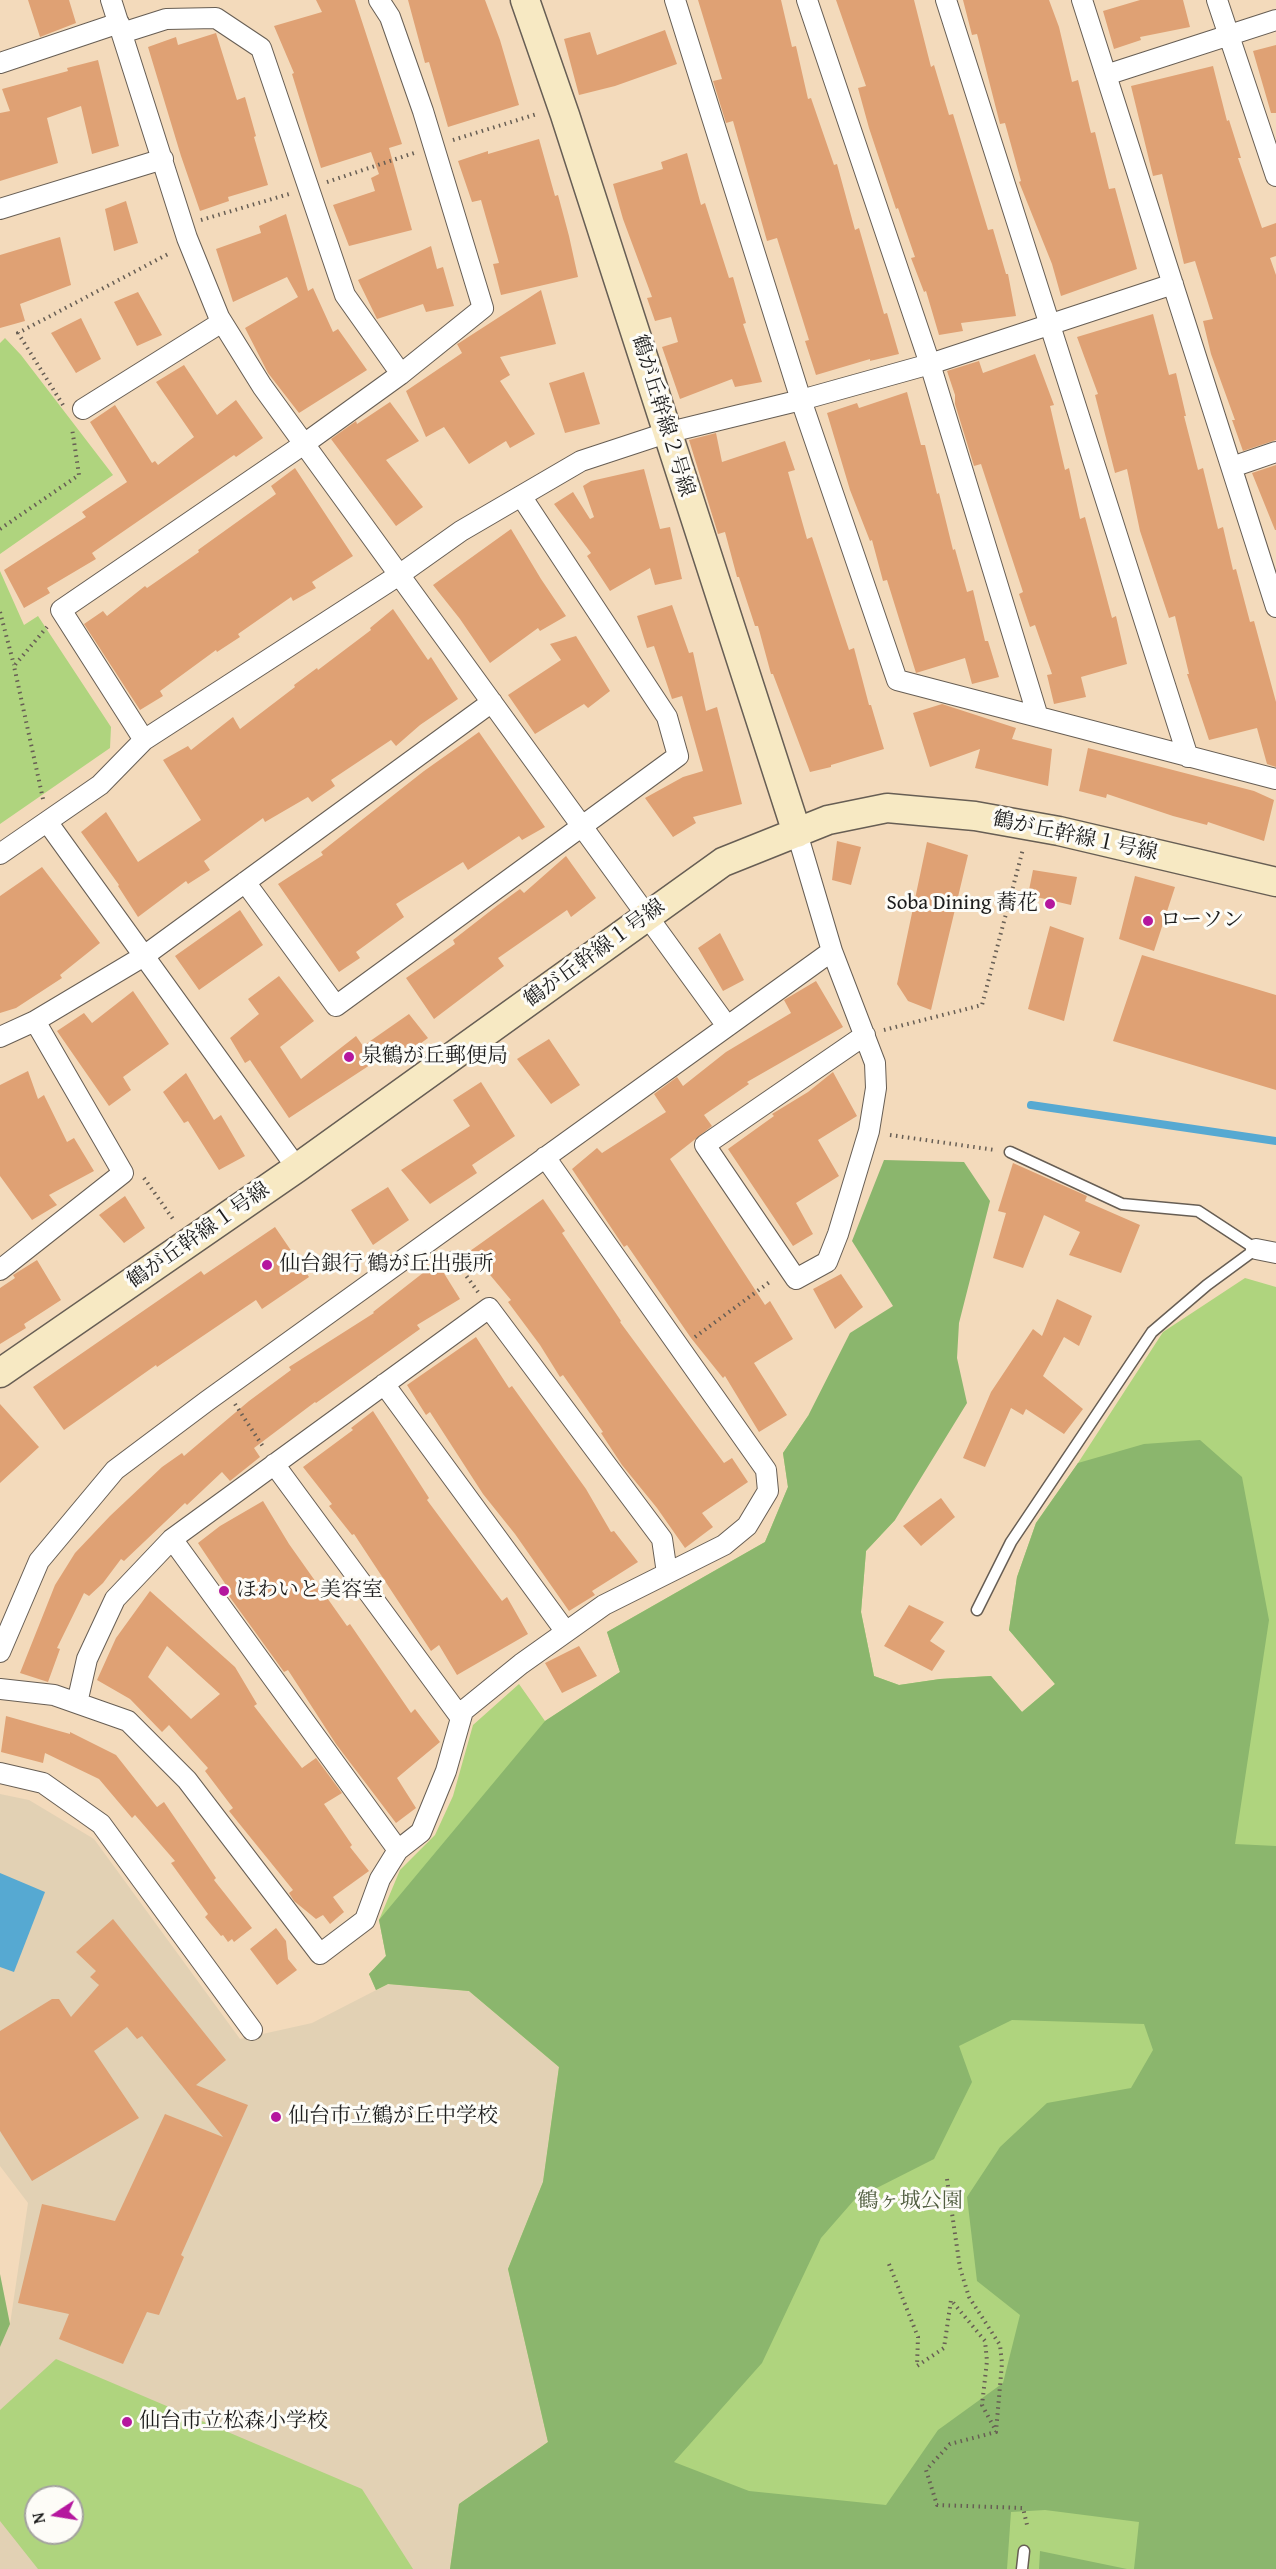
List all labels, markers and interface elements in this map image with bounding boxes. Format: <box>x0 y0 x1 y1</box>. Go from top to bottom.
street label: 鶴が丘幹線２号線 <box>625 332 699 500</box>
street label: 鶴が丘幹線１号線 <box>990 807 1160 867</box>
place label: Soba Dining 蕎花 <box>886 891 1038 917</box>
street label: 鶴が丘幹線１号線 <box>520 894 670 1014</box>
marker: Soba Dining 蕎花 <box>1043 897 1057 911</box>
place label: ローソン <box>1160 908 1244 934</box>
marker: ローソン <box>1141 914 1155 928</box>
place label: 泉鶴が丘郵便局 <box>361 1044 508 1070</box>
marker: 泉鶴が丘郵便局 <box>342 1050 356 1064</box>
street label: 鶴が丘幹線１号線 <box>123 1177 275 1295</box>
place label: 仙台銀行 鶴が丘出張所 <box>279 1252 494 1278</box>
marker: 仙台銀行 鶴が丘出張所 <box>260 1258 274 1272</box>
place label: ほわいと美容室 <box>236 1578 383 1604</box>
marker: ほわいと美容室 <box>217 1584 231 1598</box>
place label: 仙台市立鶴が丘中学校 <box>288 2104 498 2130</box>
marker: 仙台市立鶴が丘中学校 <box>269 2110 283 2124</box>
park label: 鶴ヶ城公園 <box>858 2189 962 2215</box>
place label: 仙台市立松森小学校 <box>139 2409 328 2435</box>
marker: 仙台市立松森小学校 <box>120 2415 134 2429</box>
north arrow <box>24 2485 84 2545</box>
text: N <box>26 2511 51 2526</box>

